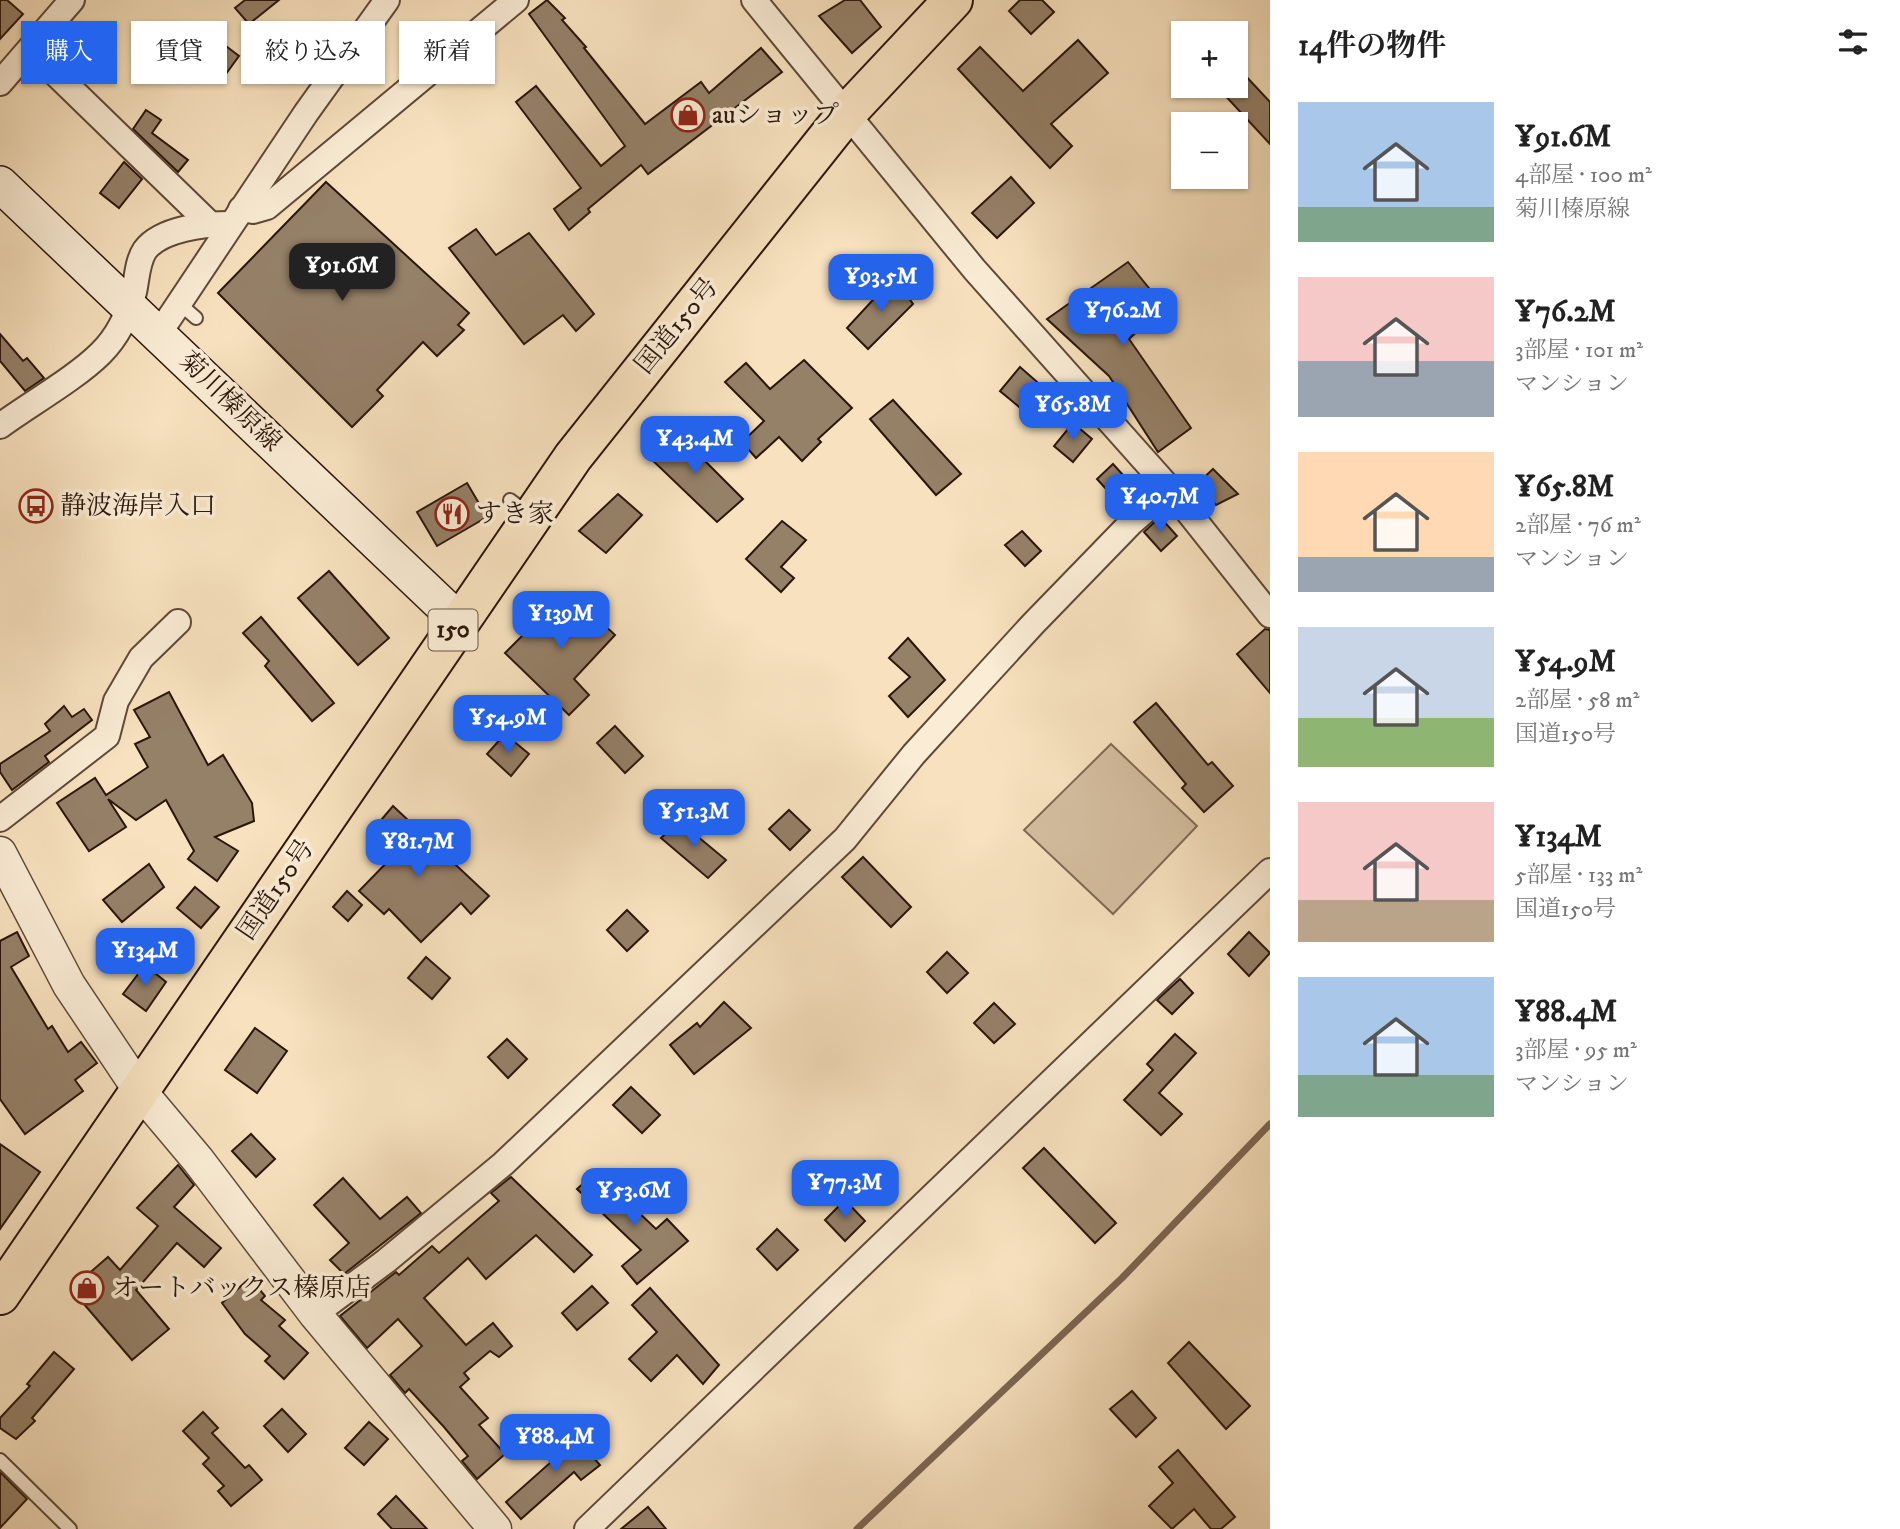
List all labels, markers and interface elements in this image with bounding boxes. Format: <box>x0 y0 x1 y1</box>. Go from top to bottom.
chip: 購入 <box>21 21 117 84</box>
chip: 賃貸 <box>131 21 227 84</box>
chip: 絞り込み <box>241 21 385 84</box>
chip: 新着 <box>399 21 495 84</box>
map controls <box>1171 21 1248 189</box>
button: + <box>1171 21 1248 98</box>
icon: filters <box>1834 23 1872 61</box>
text: 14件の物件 <box>1298 28 1446 65</box>
shop icon: auショップ <box>669 96 707 134</box>
place label: auショップ <box>712 99 839 132</box>
button: − <box>1171 112 1248 189</box>
text: ¥91.6M <box>1515 119 1611 156</box>
icon: home <box>1354 130 1438 214</box>
text: 4部屋 · 100 m² <box>1515 161 1652 190</box>
text: 菊川榛原線 <box>1515 195 1630 224</box>
pin: ¥91.6M <box>285 244 399 303</box>
text: ¥91.6M <box>305 251 379 280</box>
pin: ¥93.5M <box>824 254 938 314</box>
text: ¥93.5M <box>844 262 918 291</box>
street label: 国道150号 <box>628 271 726 381</box>
pin: ¥76.2M <box>1066 288 1180 348</box>
text: ¥76.2M <box>1515 294 1616 331</box>
text: ¥76.2M <box>1084 296 1162 325</box>
icon: home <box>1354 305 1438 389</box>
text: 3部屋 · 101 m² <box>1515 336 1643 365</box>
street label: 菊川榛原線 <box>172 345 288 459</box>
text: マンション <box>1515 370 1629 399</box>
pin: ¥65.8M <box>1016 382 1130 442</box>
text: ¥65.8M <box>1035 390 1111 419</box>
pin: ¥43.4M <box>638 416 752 476</box>
text: ¥43.4M <box>656 424 734 453</box>
text: ¥65.8M <box>1515 469 1614 506</box>
pin: ¥40.7M <box>1103 475 1217 534</box>
icon: home <box>1354 480 1438 564</box>
text: ¥40.7M <box>1121 482 1199 511</box>
bus stop icon: 静波海岸入口 <box>17 487 55 525</box>
place label: 静波海岸入口 <box>60 490 216 523</box>
restaurant icon: すき家 <box>433 495 471 533</box>
place label: すき家 <box>476 498 554 531</box>
text: 2部屋 · 76 m² <box>1515 511 1641 540</box>
text: マンション <box>1515 545 1629 574</box>
pin: ¥139M <box>512 592 610 651</box>
text: ¥139M <box>529 599 593 628</box>
road number: 150 <box>428 610 477 650</box>
text: ¥54.9M <box>1515 644 1616 681</box>
icon: home <box>1354 655 1438 739</box>
text: 2部屋 · 58 m² <box>1515 686 1640 715</box>
pin: ¥54.9M <box>451 696 565 755</box>
text: ¥54.9M <box>469 703 547 732</box>
text: 国道150号 <box>1515 720 1616 749</box>
pin: ¥51.3M <box>637 790 751 849</box>
text: ¥51.3M <box>659 797 729 826</box>
text: ¥134M <box>1515 819 1602 856</box>
pin: ¥81.7M <box>361 820 475 879</box>
text: ¥81.7M <box>382 827 454 856</box>
icon: home <box>1354 830 1438 914</box>
street label: 国道150号 <box>230 833 322 947</box>
text: 5部屋 · 133 m² <box>1515 861 1642 890</box>
text: 国道150号 <box>1515 895 1616 924</box>
pin: ¥134M <box>96 928 194 988</box>
text: ¥134M <box>112 936 178 965</box>
text: ¥88.4M <box>1515 994 1617 1031</box>
icon: home <box>1354 1005 1438 1089</box>
text: 3部屋 · 95 m² <box>1515 1036 1637 1065</box>
text: マンション <box>1515 1070 1629 1099</box>
pin: ¥77.3M <box>788 1160 902 1220</box>
pin: ¥53.6M <box>577 1168 691 1228</box>
text: ¥77.3M <box>808 1168 882 1197</box>
text: ¥53.6M <box>597 1176 671 1205</box>
shop icon: オートバックス榛原店 <box>68 1269 106 1307</box>
place label: オートバックス榛原店 <box>112 1272 371 1305</box>
pin: ¥88.4M <box>498 1414 612 1474</box>
text: ¥88.4M <box>516 1422 594 1451</box>

